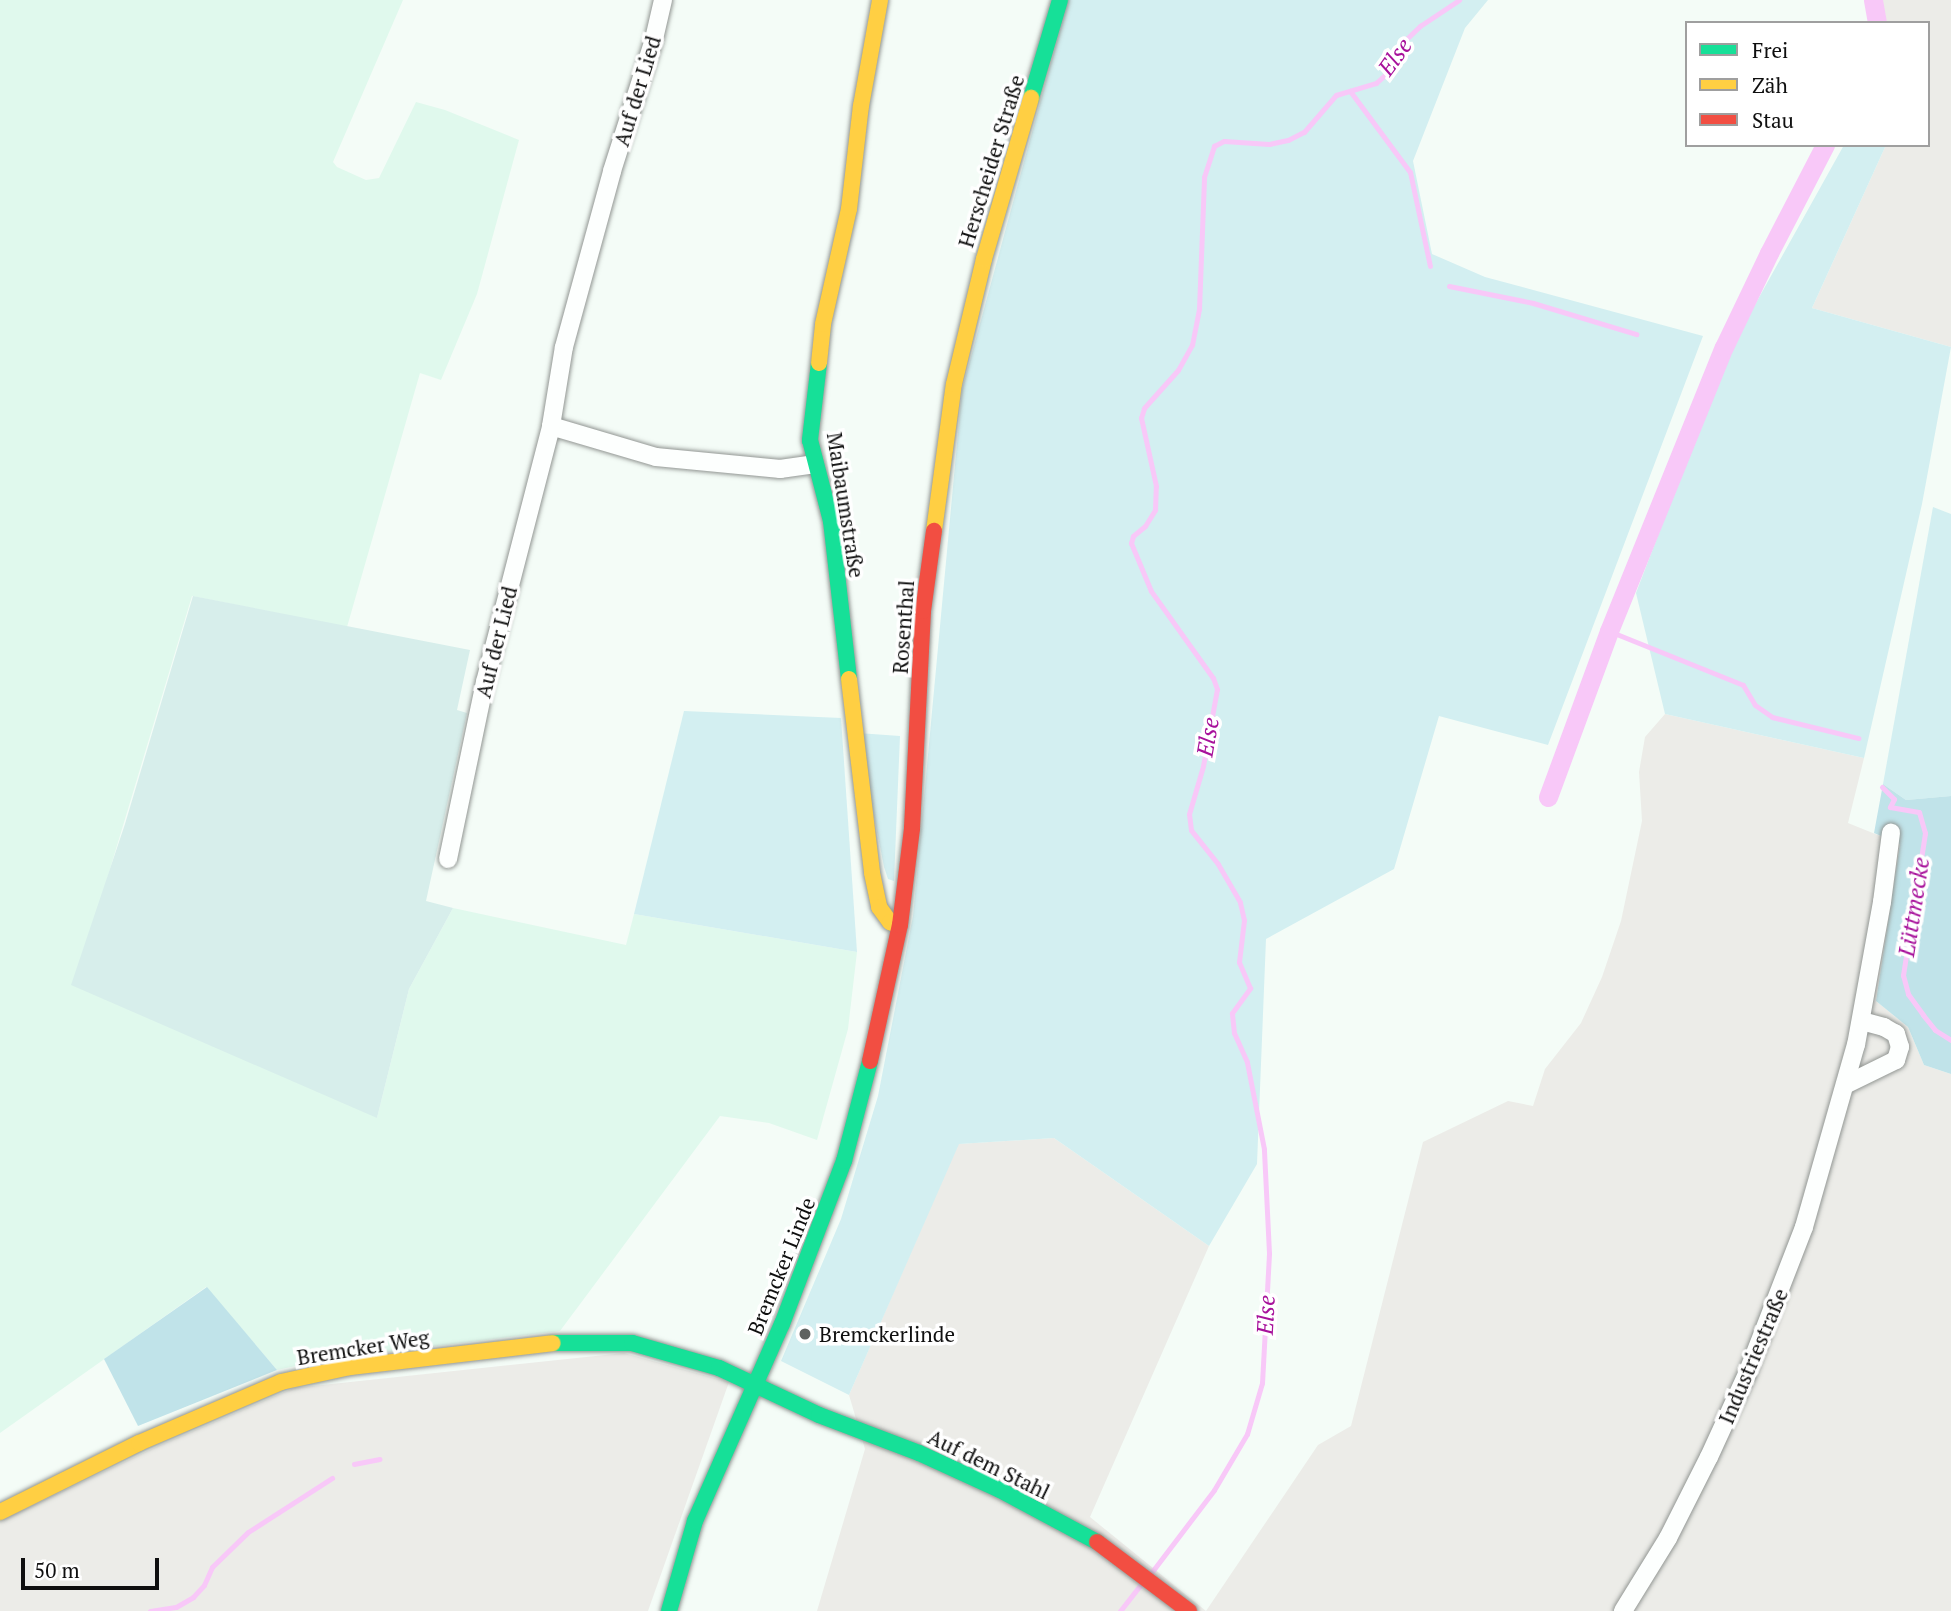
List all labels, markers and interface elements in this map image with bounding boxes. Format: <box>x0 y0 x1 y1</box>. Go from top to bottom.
legend <box>1685 21 1930 147</box>
street label: Auf der Lied <box>608 33 666 149</box>
water label: Else <box>1372 33 1418 81</box>
text: Frei <box>1752 36 1788 64</box>
text: Zäh <box>1752 71 1788 99</box>
street label: Herscheider Straße <box>953 72 1029 250</box>
text: Stau <box>1752 106 1794 134</box>
street label: Maibaumstraße <box>822 430 870 580</box>
street label: Rosenthal <box>887 579 919 675</box>
street label: Auf der Lied <box>470 584 522 700</box>
water label: Else <box>1191 715 1225 759</box>
water label: Lüttmecke <box>1893 855 1935 959</box>
street label: Bremcker Linde <box>742 1193 820 1339</box>
street label: Industriestraße <box>1713 1284 1793 1428</box>
water label: Else <box>1251 1295 1281 1335</box>
place label: Bremckerlinde <box>819 1321 955 1347</box>
street label: Bremcker Weg <box>295 1324 431 1370</box>
marker: Bremckerlinde <box>797 1326 813 1342</box>
street label: Auf dem Stahl <box>924 1424 1054 1504</box>
scale bar <box>24 1544 163 1588</box>
text: 50 m <box>34 1556 80 1584</box>

